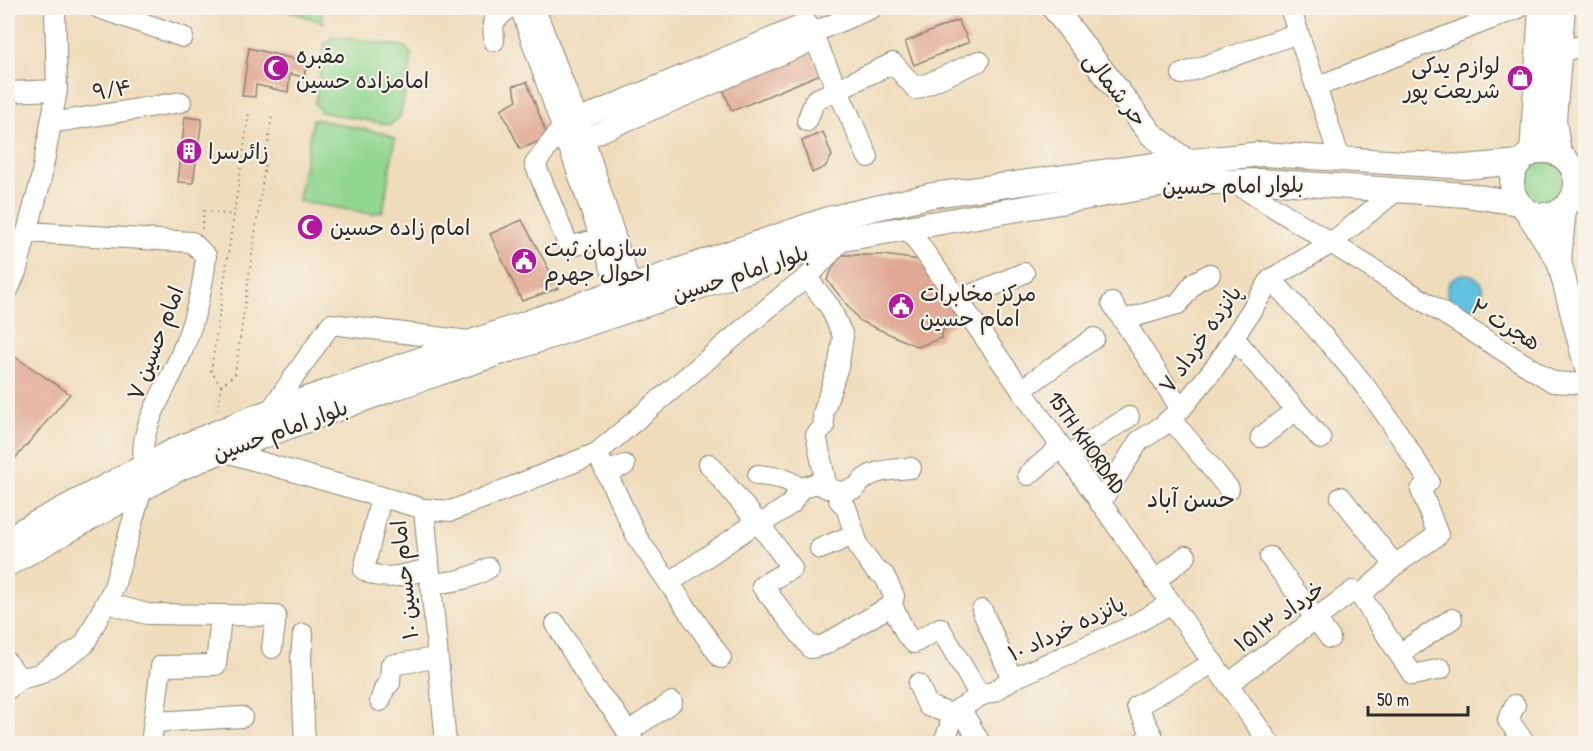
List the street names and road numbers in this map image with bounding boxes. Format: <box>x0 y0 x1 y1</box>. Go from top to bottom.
street label: حر شمالی <box>1077 45 1155 133</box>
street label: ۹/۴ <box>90 71 134 107</box>
street label: بلوار امام حسین <box>1162 169 1304 203</box>
street label: بلوار امام حسین <box>668 237 813 311</box>
street label: پانزده خرداد ۷ <box>1152 279 1248 399</box>
street label: امام حسین ۷ <box>119 281 192 405</box>
street label: هجرت ۲ <box>1465 291 1547 357</box>
street label: 15TH KHORDAD <box>1041 385 1134 500</box>
street label: بلوار امام حسین <box>208 392 353 470</box>
street label: امام حسین ۱۰ <box>383 519 427 641</box>
street label: ۱۵خرداد ۱۳ <box>1228 573 1330 659</box>
street label: پانزده خرداد ۱۰ <box>1003 588 1129 668</box>

